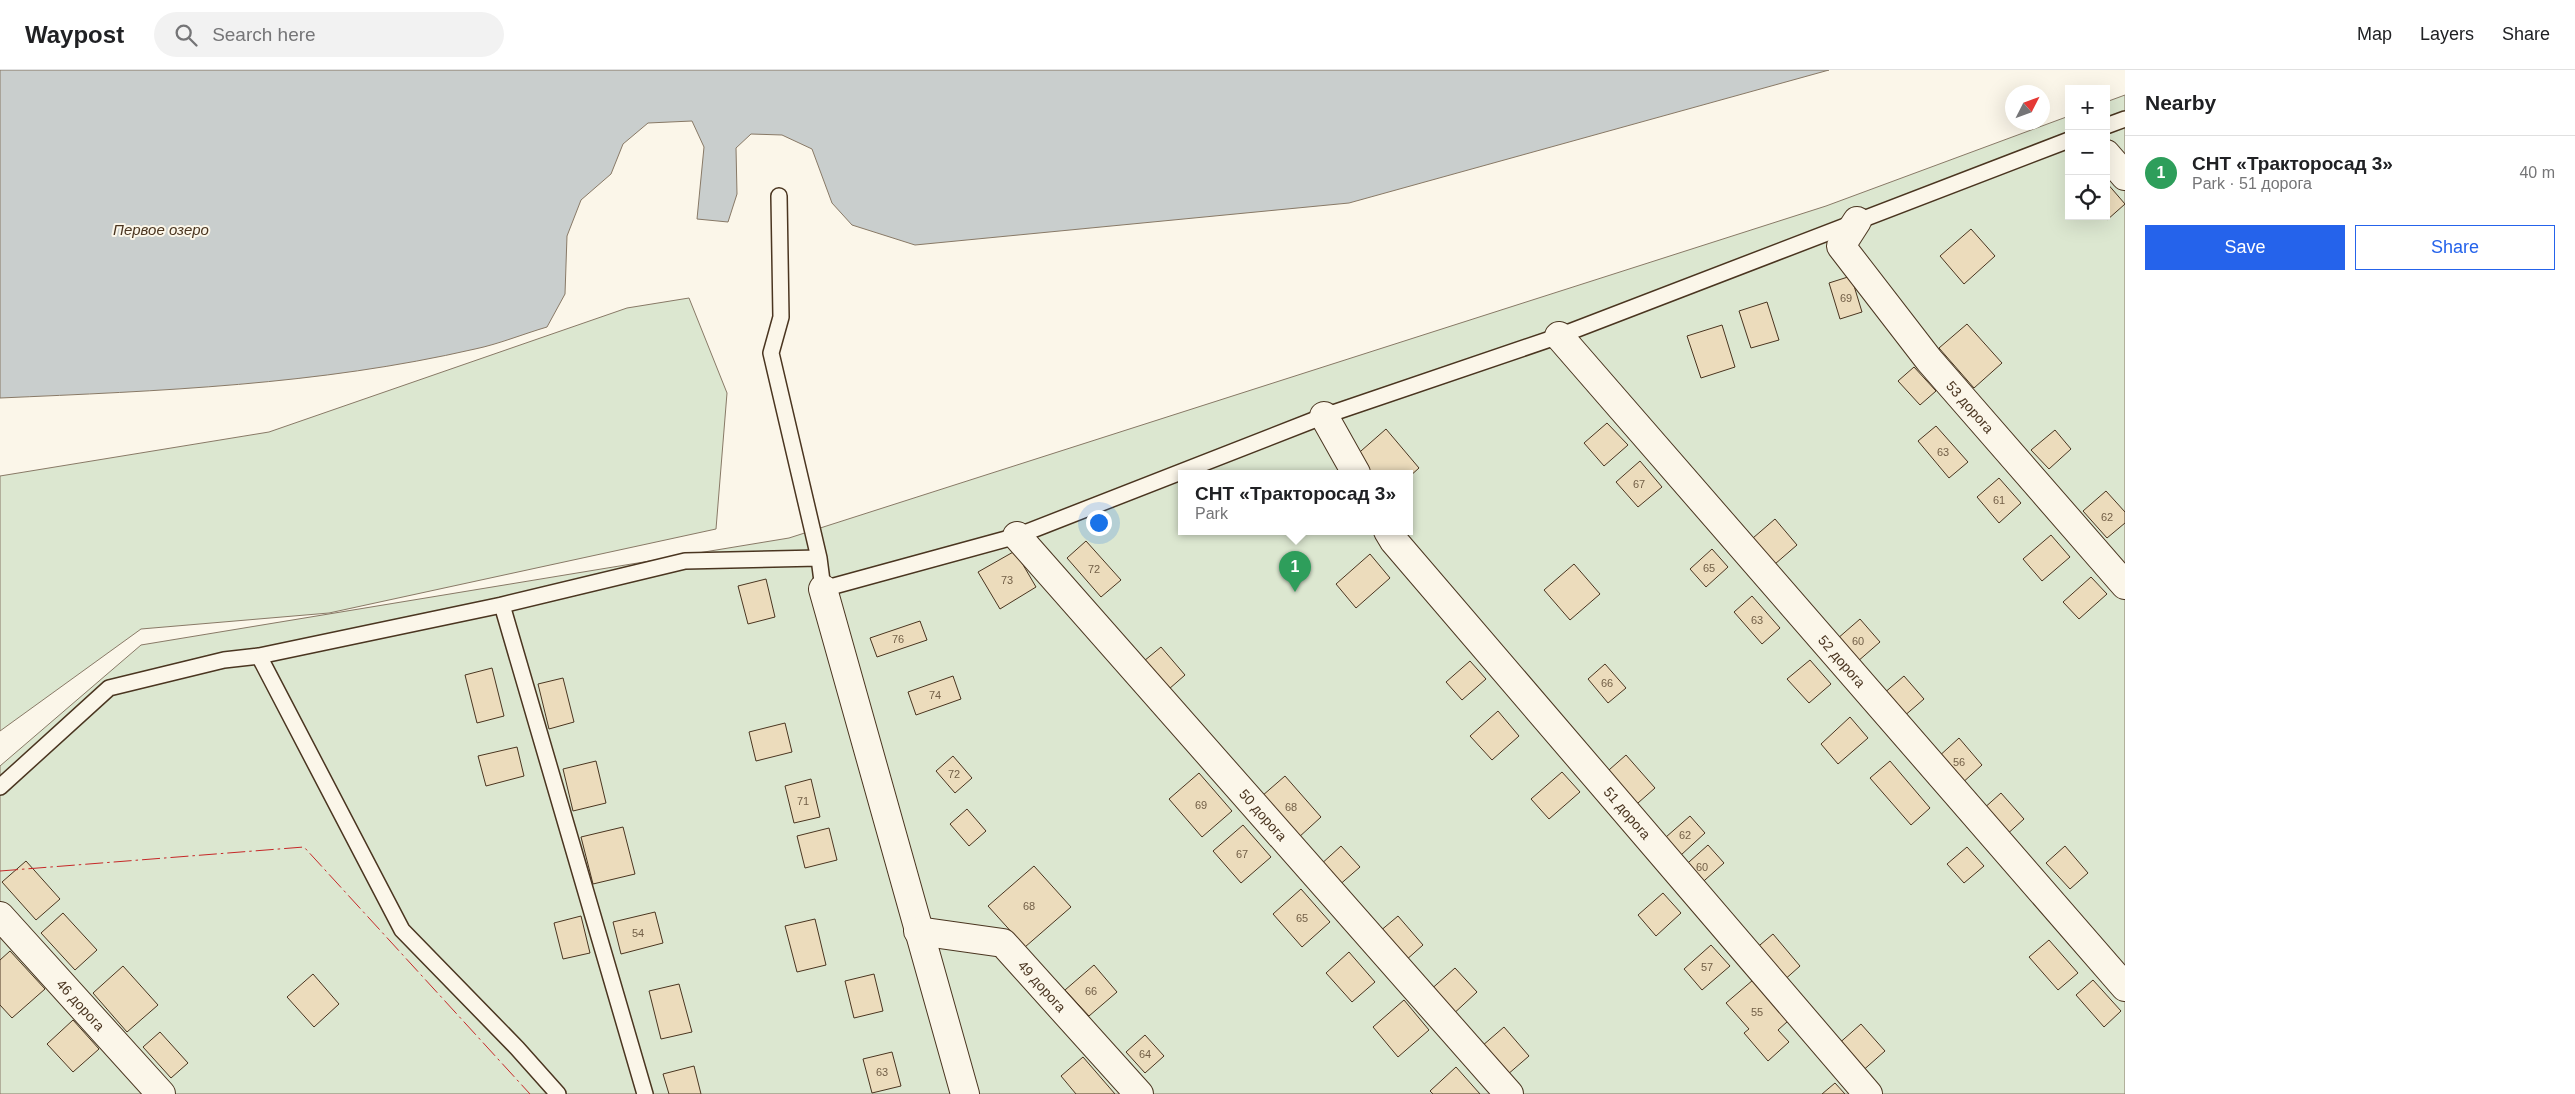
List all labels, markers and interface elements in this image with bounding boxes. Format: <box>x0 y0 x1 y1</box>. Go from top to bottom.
search box <box>154 12 504 57</box>
text: Waypost <box>25 21 124 48</box>
icon: search <box>172 21 200 49</box>
text: Search here <box>212 24 316 45</box>
text: Map <box>2357 24 2392 44</box>
text: Layers <box>2420 24 2474 44</box>
text: Share <box>2502 24 2550 44</box>
north arrow <box>2005 85 2050 130</box>
map controls <box>2065 85 2110 220</box>
button: + <box>2065 85 2110 130</box>
text: Nearby <box>2145 91 2216 114</box>
button: − <box>2065 130 2110 175</box>
text: СНТ «Тракторосад 3» <box>2192 153 2393 174</box>
text: 1 <box>2157 164 2165 181</box>
text: 40 m <box>2519 164 2555 181</box>
button: locate <box>2065 175 2110 220</box>
text: Park · 51 дорога <box>2192 175 2312 192</box>
water label: Первое озеро <box>113 221 209 238</box>
button: Save <box>2145 225 2345 270</box>
button: Share <box>2355 225 2555 270</box>
house number: 69 <box>1840 292 1852 304</box>
street label: 53 дорога <box>1943 378 1997 436</box>
house number: 63 <box>1937 446 1949 458</box>
popup <box>1178 470 1413 535</box>
house number: 67 <box>1633 478 1645 490</box>
text: СНТ «Тракторосад 3» <box>1195 483 1396 504</box>
house number: 61 <box>1993 494 2005 506</box>
text: Park <box>1195 505 1228 522</box>
your location <box>1086 510 1112 536</box>
house number: 62 <box>2101 511 2113 523</box>
pin: 1 <box>1279 551 1311 592</box>
house number: 65 <box>1703 562 1715 574</box>
house number: 72 <box>1088 563 1100 575</box>
house number: 73 <box>1001 574 1013 586</box>
house number: 63 <box>1751 614 1763 626</box>
street label: 52 дорога <box>1815 632 1869 691</box>
house number: 76 <box>892 633 904 645</box>
house number: 60 <box>1852 635 1864 647</box>
house number: 66 <box>1601 677 1613 689</box>
house number: 74 <box>929 689 941 701</box>
house number: 56 <box>1953 756 1965 768</box>
house number: 72 <box>948 768 960 780</box>
street label: 51 дорога <box>1600 784 1654 843</box>
street label: 50 дорога <box>1236 786 1290 844</box>
house number: 71 <box>797 795 809 807</box>
house number: 69 <box>1195 799 1207 811</box>
house number: 68 <box>1285 801 1297 813</box>
house number: 62 <box>1679 829 1691 841</box>
house number: 67 <box>1236 848 1248 860</box>
house number: 60 <box>1696 861 1708 873</box>
house number: 68 <box>1023 900 1035 912</box>
house number: 65 <box>1296 912 1308 924</box>
house number: 54 <box>632 927 644 939</box>
street label: 49 дорога <box>1015 957 1069 1015</box>
house number: 57 <box>1701 961 1713 973</box>
street label: 46 дорога <box>53 976 108 1034</box>
house number: 66 <box>1085 985 1097 997</box>
house number: 55 <box>1751 1006 1763 1018</box>
house number: 64 <box>1139 1048 1151 1060</box>
house number: 63 <box>876 1066 888 1078</box>

